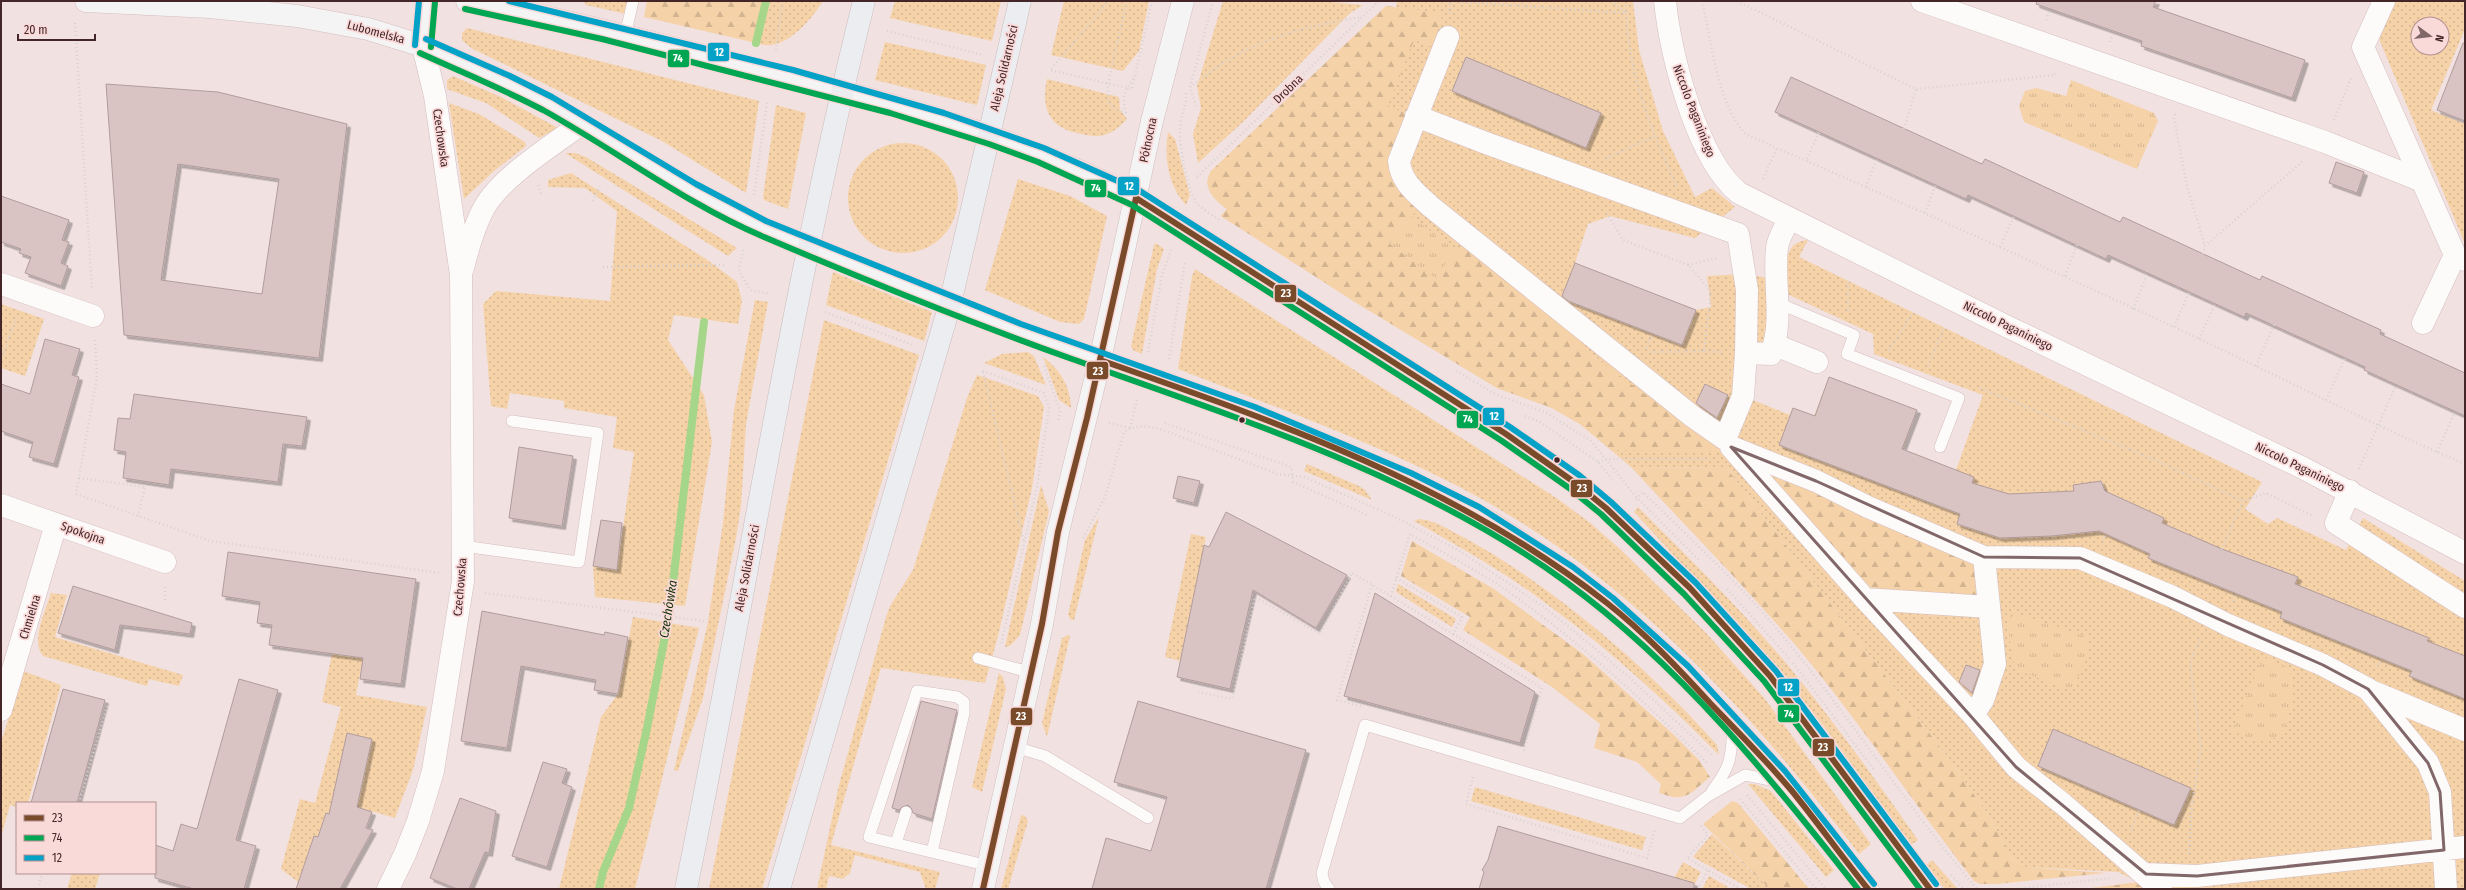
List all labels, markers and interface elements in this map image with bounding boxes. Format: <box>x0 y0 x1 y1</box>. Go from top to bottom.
scale bar <box>18 16 95 42</box>
north arrow <box>2410 16 2450 56</box>
street label: Lubomelska <box>346 18 406 46</box>
text: 20 m <box>24 23 48 37</box>
street label: Aleja Solidarności <box>987 24 1021 112</box>
text: N <box>2432 34 2446 43</box>
line badge: 12 <box>707 42 730 62</box>
text: 12 <box>714 46 724 59</box>
line badge: 74 <box>667 49 690 68</box>
text: 74 <box>673 52 683 65</box>
street label: Niccolo Paganiniego <box>1670 63 1718 159</box>
street label: Drobna <box>1270 71 1306 106</box>
street label: Czechowska <box>430 108 452 168</box>
street label: Północna <box>1136 116 1160 164</box>
line badge: 12 <box>1117 176 1140 196</box>
line badge: 74 <box>1084 179 1107 198</box>
text: 12 <box>1124 180 1134 193</box>
text: 74 <box>1091 182 1101 195</box>
line badge: 23 <box>1274 284 1297 303</box>
text: 23 <box>1280 287 1291 300</box>
street label: Niccolo Paganiniego <box>1961 298 2055 354</box>
line badge: 23 <box>1086 361 1109 380</box>
text: 23 <box>1092 365 1103 378</box>
line badge: 12 <box>1482 407 1505 426</box>
line badge: 74 <box>1456 410 1479 429</box>
text: 12 <box>1489 410 1499 423</box>
text: 74 <box>1463 413 1473 426</box>
unlabelled marker <box>1237 415 1247 425</box>
street label: Niccolo Paganiniego <box>2253 439 2347 495</box>
unlabelled marker <box>1552 455 1562 465</box>
line badge: 23 <box>1570 479 1593 498</box>
text: 23 <box>1576 482 1587 495</box>
street label: Spokojna <box>59 519 107 547</box>
street label: Aleja Solidarności <box>732 523 762 613</box>
street label: Czechowska <box>450 557 470 617</box>
water label: Czechówka <box>656 579 680 639</box>
street label: Chmielna <box>17 593 43 641</box>
line badge: 12 <box>1777 678 1800 697</box>
text: 12 <box>1783 681 1793 694</box>
line badge: 74 <box>1777 704 1800 723</box>
line badge: 23 <box>1010 707 1033 726</box>
text: 74 <box>1784 708 1794 721</box>
text: 23 <box>1015 710 1026 723</box>
line badge: 23 <box>1812 738 1835 757</box>
text: 23 <box>1817 741 1828 754</box>
legend <box>16 802 156 874</box>
text: 23 <box>52 811 63 825</box>
text: 74 <box>52 831 62 845</box>
text: 12 <box>52 851 62 865</box>

